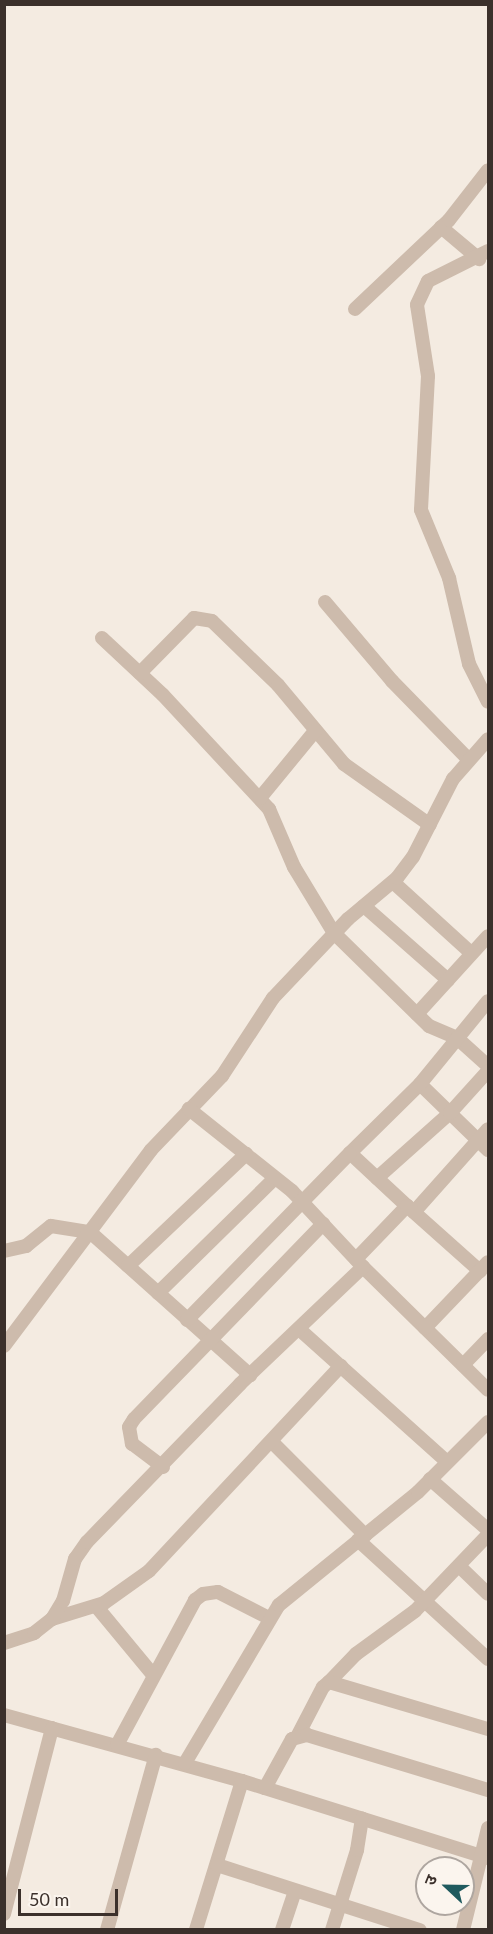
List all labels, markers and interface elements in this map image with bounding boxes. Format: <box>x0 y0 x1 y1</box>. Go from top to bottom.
north arrow <box>415 1856 475 1916</box>
text: उ <box>419 1872 440 1888</box>
scale bar <box>21 1877 122 1915</box>
text: 50 m <box>29 1888 69 1910</box>

